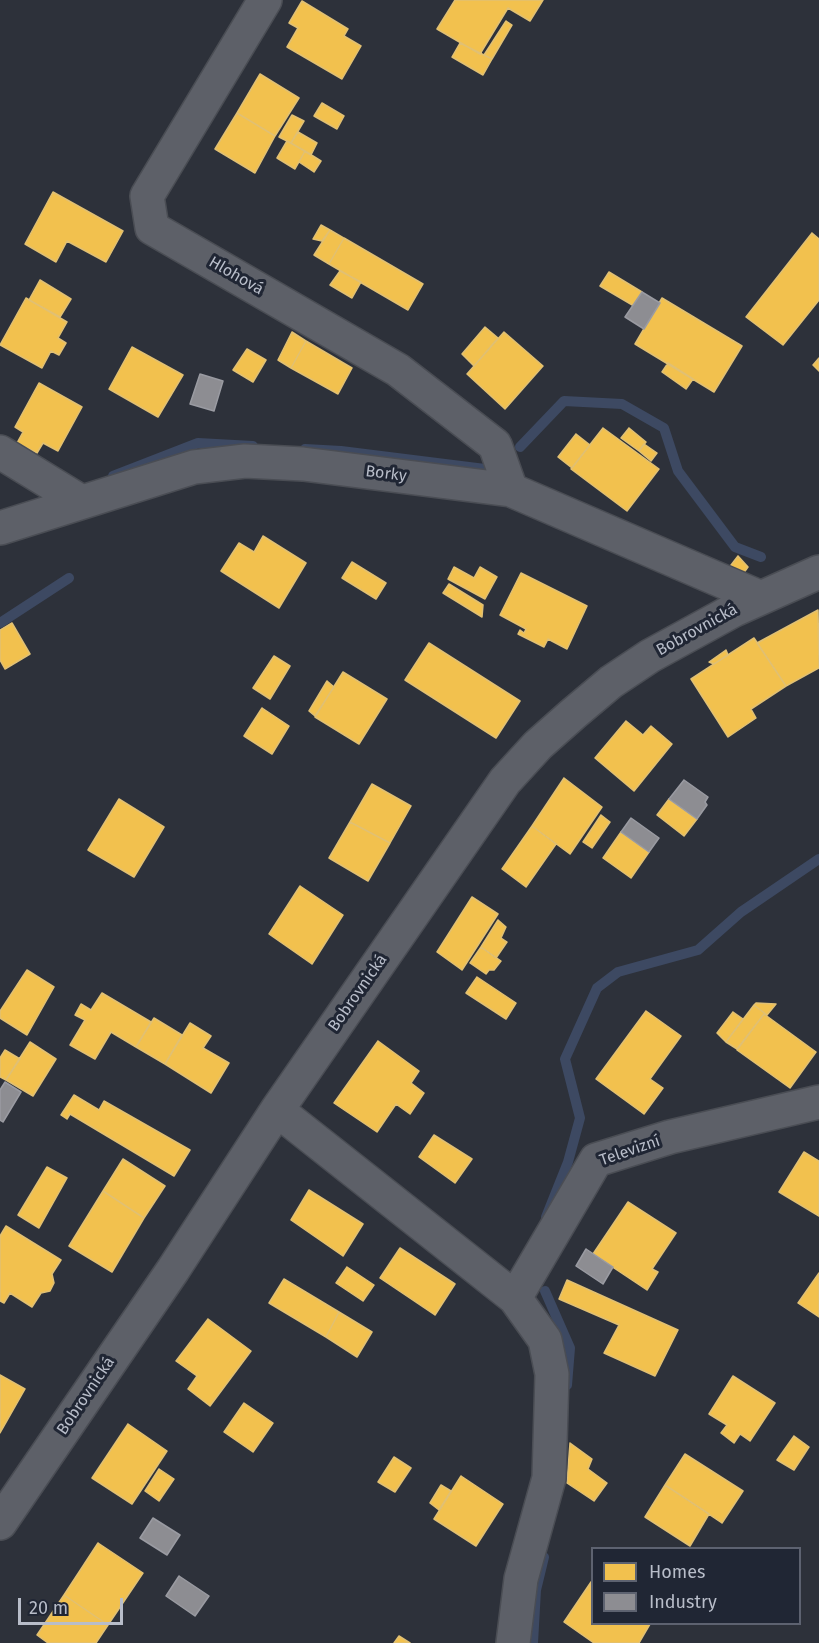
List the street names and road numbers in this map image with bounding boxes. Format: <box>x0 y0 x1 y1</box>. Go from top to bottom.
street label: Hlohová <box>205 253 267 299</box>
street label: Borky <box>364 462 408 486</box>
street label: Bobrovnická <box>653 600 741 660</box>
street label: Bobrovnická <box>324 951 392 1035</box>
street label: Televizní <box>597 1132 663 1170</box>
street label: Bobrovnická <box>53 1353 119 1439</box>

